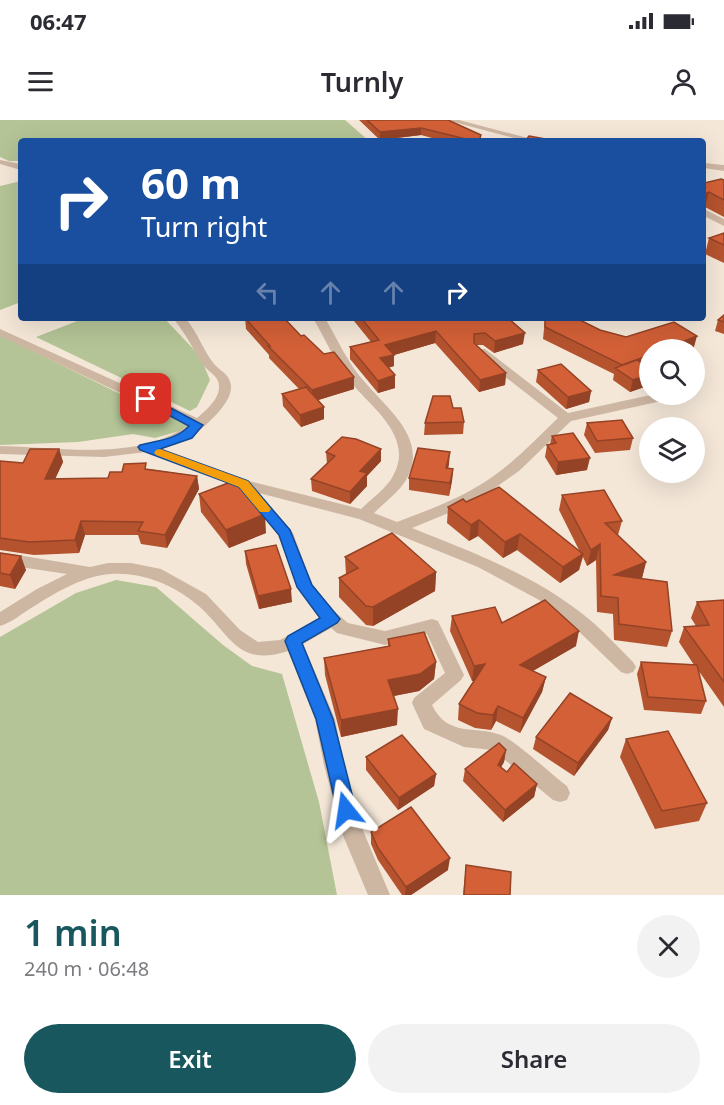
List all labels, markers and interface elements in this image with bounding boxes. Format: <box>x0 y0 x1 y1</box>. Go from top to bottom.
text: 06:47 <box>30 6 87 36</box>
text: Turnly <box>321 63 403 100</box>
icon: menu <box>24 65 57 98</box>
icon: person <box>667 65 700 98</box>
text: 60 m <box>141 154 241 211</box>
icon: right <box>42 162 120 240</box>
text: Turn right <box>141 208 267 245</box>
icon: left <box>251 276 284 309</box>
icon: ahead <box>314 276 347 309</box>
icon: ahead <box>377 276 410 309</box>
icon: right <box>440 276 473 309</box>
map controls <box>639 339 705 483</box>
button: search <box>639 339 705 405</box>
pin <box>120 373 171 424</box>
icon: arrive <box>129 382 162 415</box>
button: layers <box>639 417 705 483</box>
position arrow <box>314 778 378 842</box>
text: 1 min <box>24 908 122 957</box>
button: close <box>637 915 700 978</box>
text: 240 m · 06:48 <box>24 955 149 982</box>
button: Exit <box>24 1024 356 1093</box>
button: Share <box>368 1024 700 1093</box>

